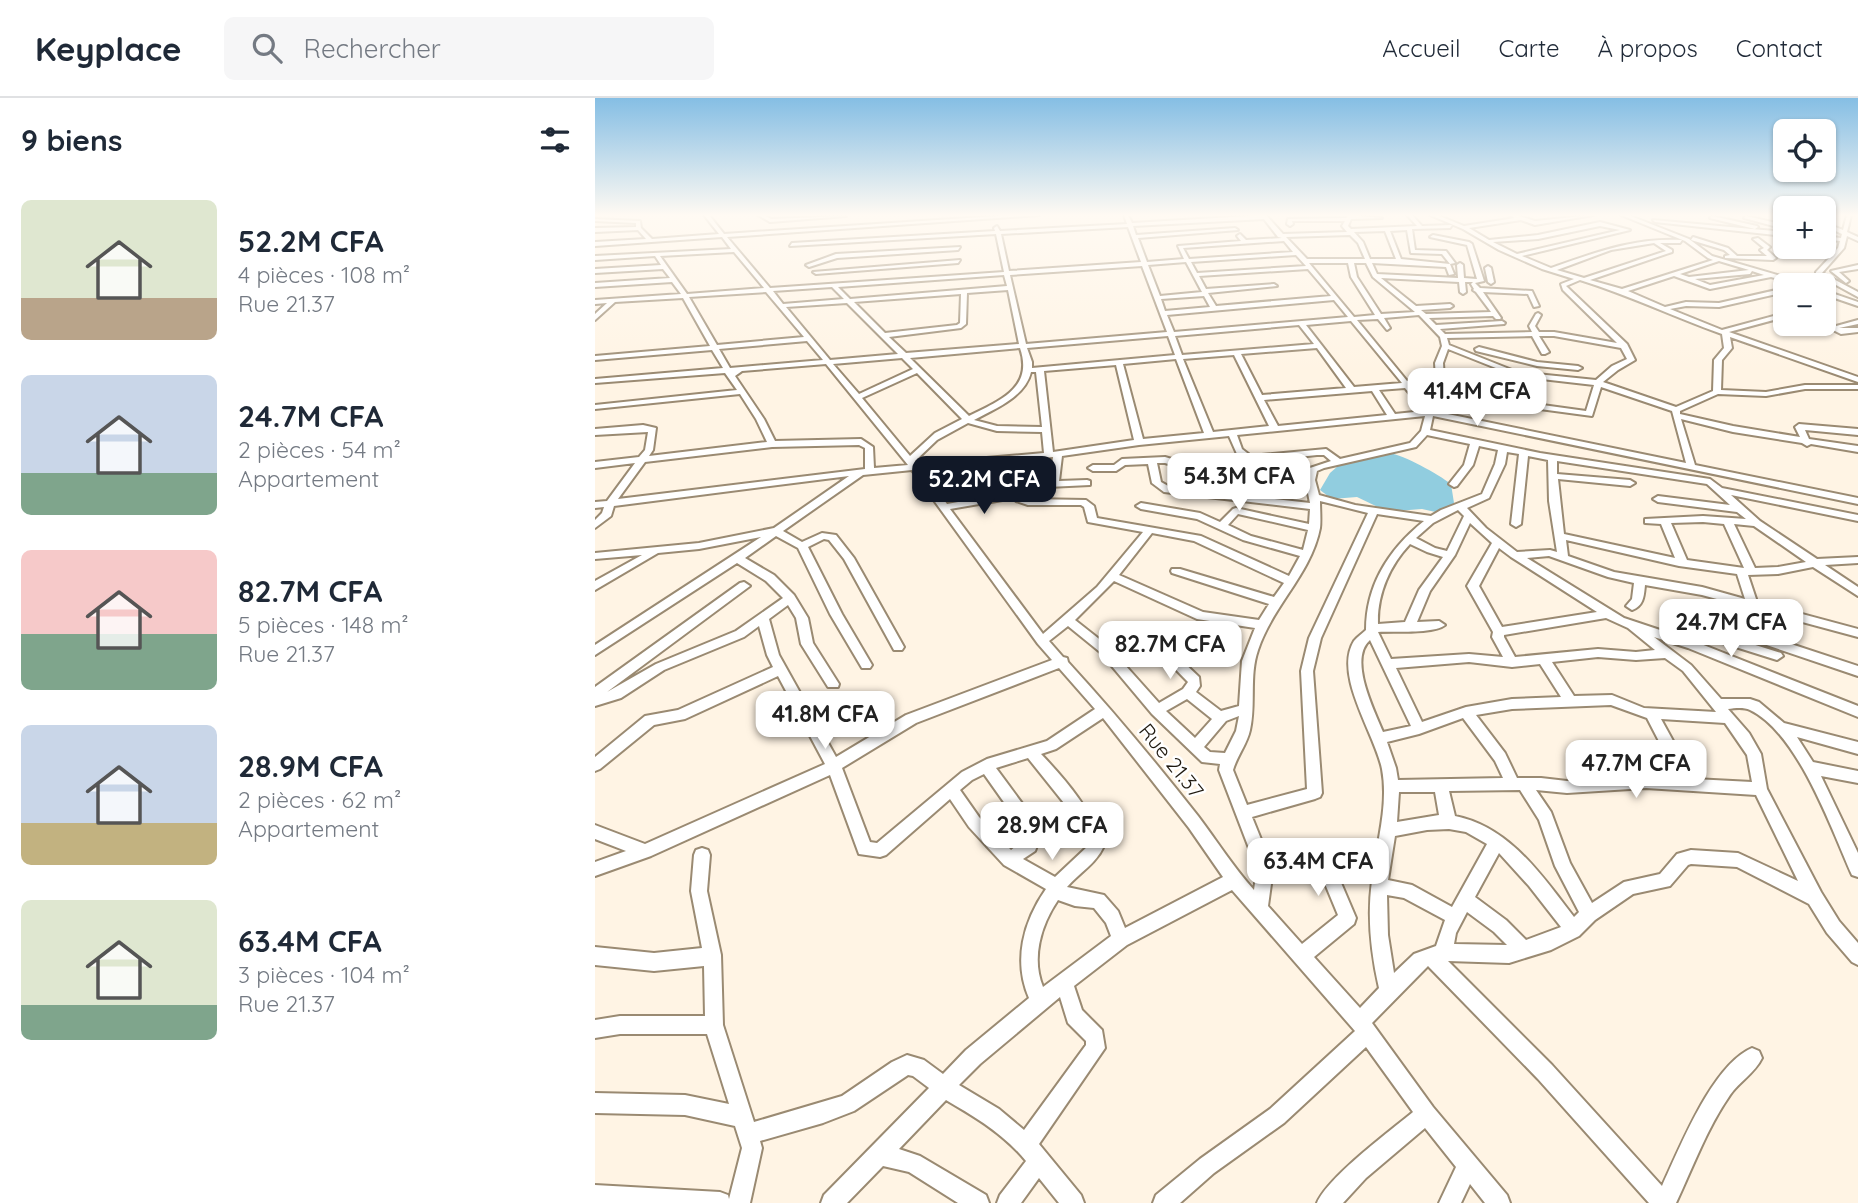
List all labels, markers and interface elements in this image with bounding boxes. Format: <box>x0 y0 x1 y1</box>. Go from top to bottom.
search box <box>224 17 714 80</box>
text: Keyplace <box>35 28 182 69</box>
icon: search <box>248 29 286 67</box>
text: Rechercher <box>304 32 441 65</box>
text: Accueil <box>1382 33 1461 63</box>
text: Carte <box>1499 33 1560 63</box>
text: À propos <box>1598 33 1698 63</box>
text: Contact <box>1736 33 1823 63</box>
map controls <box>1773 119 1836 336</box>
button: locate <box>1773 119 1836 182</box>
text: 9 biens <box>21 121 122 159</box>
icon: filters <box>536 121 574 159</box>
button: + <box>1773 196 1836 259</box>
text: 52.2M CFA <box>238 222 384 260</box>
icon: home <box>77 228 161 312</box>
text: 4 pièces · 108 m² <box>238 260 410 289</box>
button: − <box>1773 273 1836 336</box>
text: Rue 21.37 <box>238 289 335 318</box>
pin: 41.4M CFA <box>1397 368 1557 428</box>
text: 41.4M CFA <box>1424 376 1530 405</box>
text: 24.7M CFA <box>238 397 384 435</box>
icon: home <box>77 403 161 487</box>
text: 2 pièces · 54 m² <box>238 435 401 464</box>
pin: 54.3M CFA <box>1159 454 1319 513</box>
pin: 52.2M CFA <box>904 456 1064 516</box>
text: 54.3M CFA <box>1183 461 1295 490</box>
text: Appartement <box>238 464 379 493</box>
text: 52.2M CFA <box>928 464 1040 493</box>
text: 82.7M CFA <box>238 572 382 610</box>
icon: home <box>77 578 161 662</box>
pin: 24.7M CFA <box>1651 600 1811 659</box>
text: 24.7M CFA <box>1675 607 1787 636</box>
text: 5 pièces · 148 m² <box>238 610 409 639</box>
pin: 82.7M CFA <box>1090 622 1250 681</box>
text: 82.7M CFA <box>1115 629 1225 658</box>
text: Rue 21.37 <box>238 639 335 668</box>
pin: 41.8M CFA <box>745 692 905 751</box>
text: 41.8M CFA <box>772 699 878 728</box>
street label: Rue 21.37 <box>1134 718 1210 803</box>
pin: 47.7M CFA <box>1556 740 1716 800</box>
text: 28.9M CFA <box>238 747 383 785</box>
text: 47.7M CFA <box>1582 748 1690 777</box>
icon: home <box>77 753 161 837</box>
text: 2 pièces · 62 m² <box>238 785 401 814</box>
pin: 28.9M CFA <box>972 802 1132 862</box>
text: 28.9M CFA <box>996 810 1108 839</box>
text: Appartement <box>238 814 379 843</box>
pin: 63.4M CFA <box>1238 838 1398 898</box>
text: 63.4M CFA <box>1263 846 1373 875</box>
text: 63.4M CFA <box>238 922 382 960</box>
icon: home <box>77 928 161 1012</box>
text: 3 pièces · 104 m² <box>238 960 410 989</box>
text: Rue 21.37 <box>238 989 335 1018</box>

